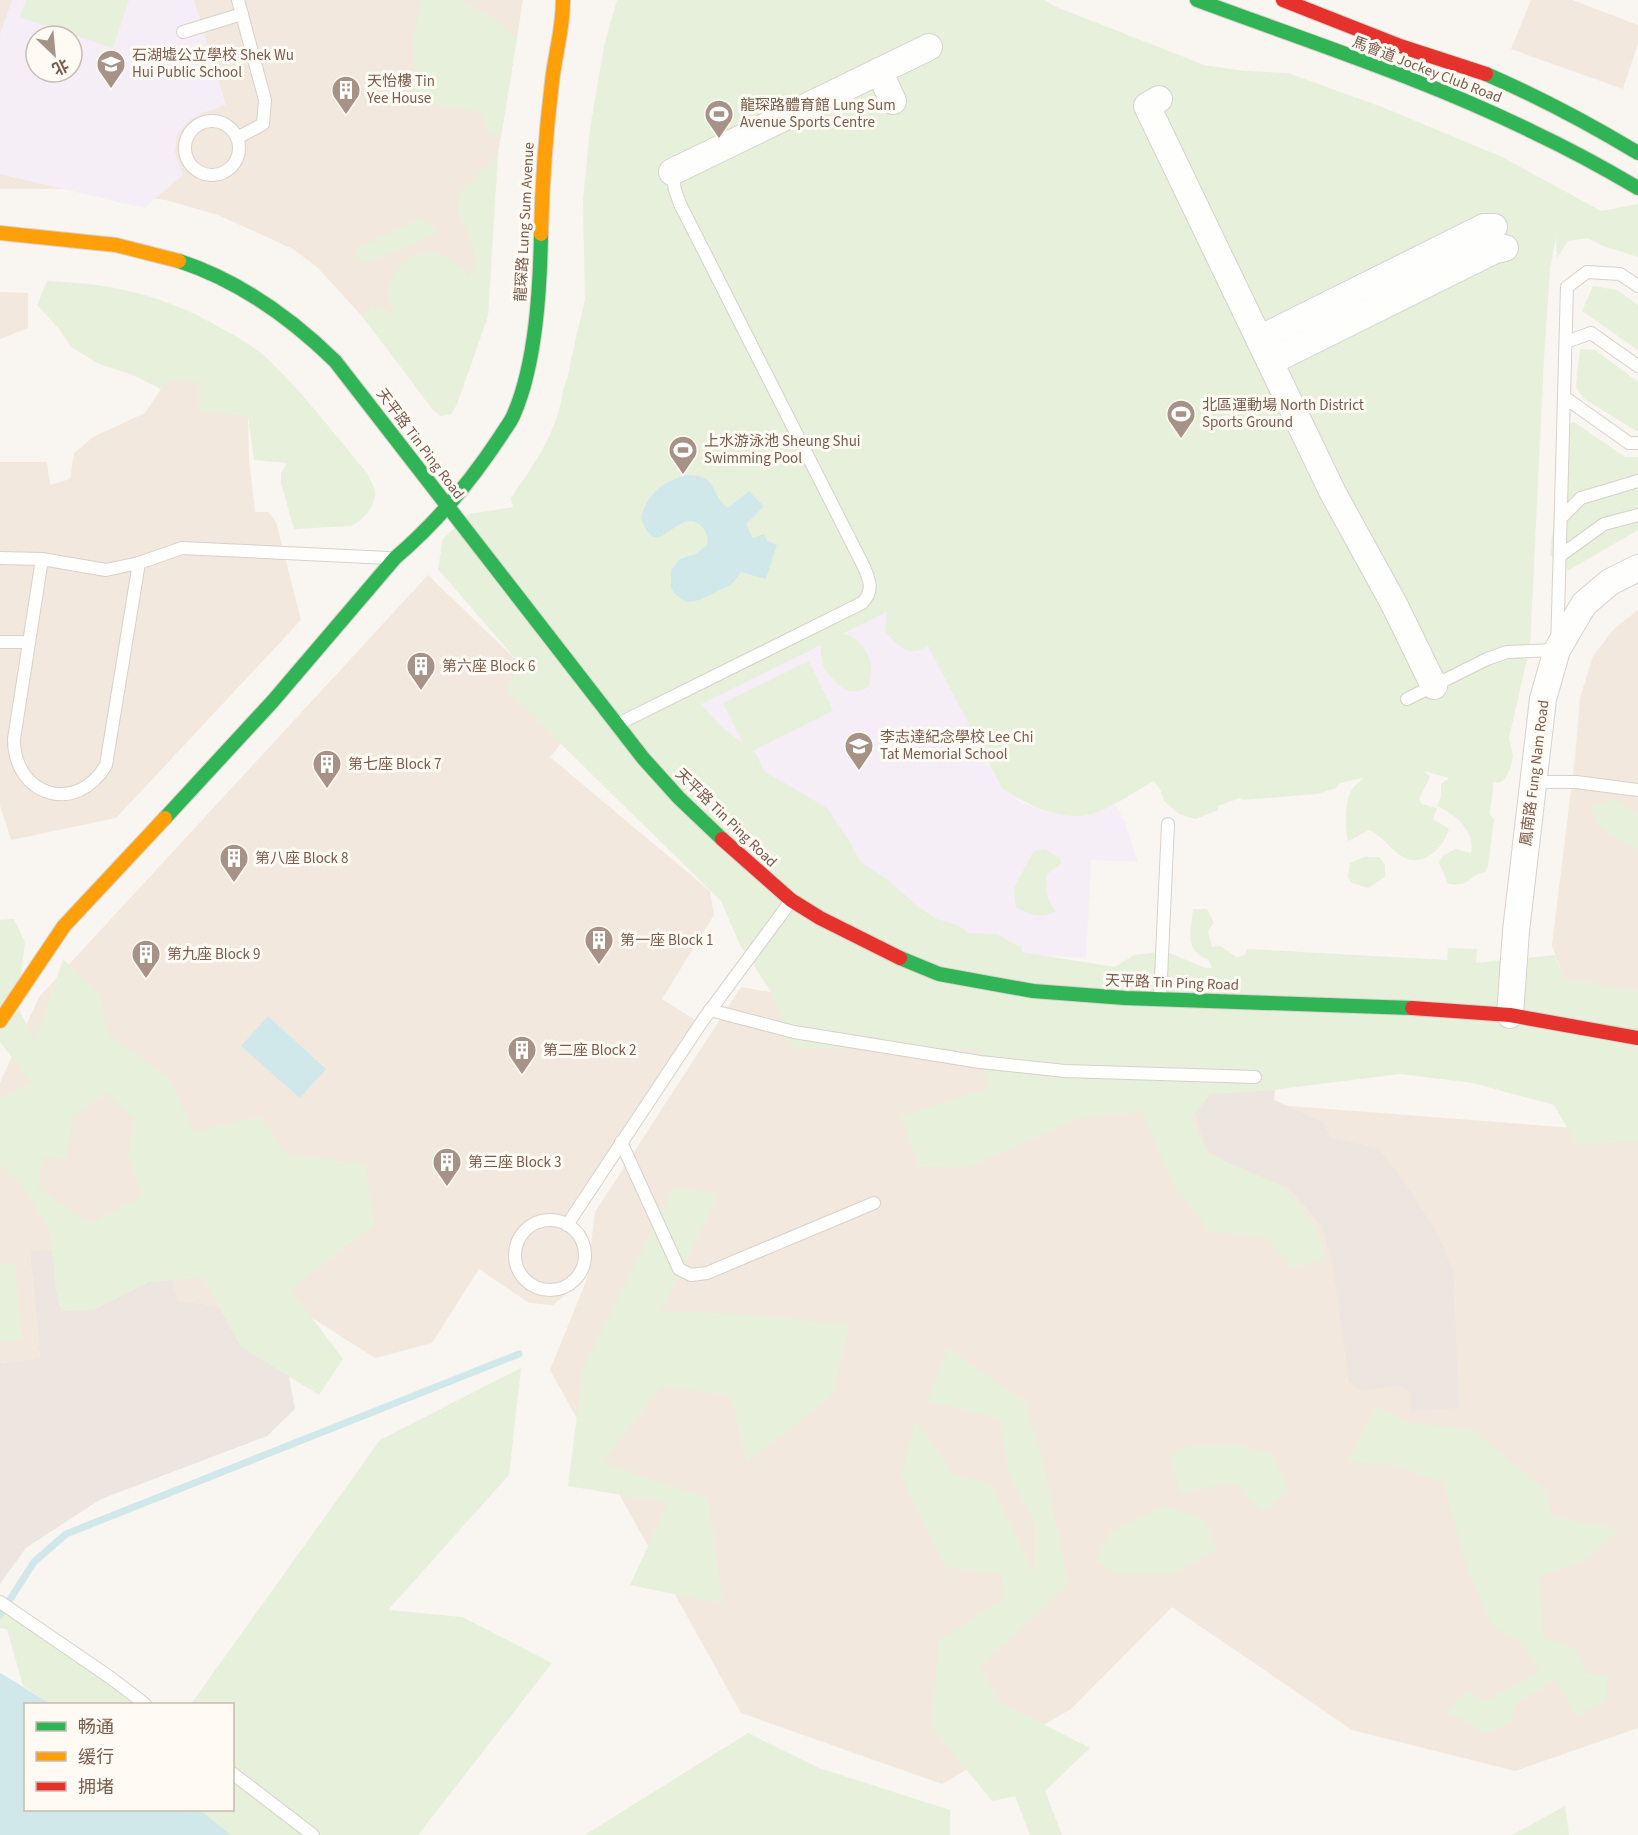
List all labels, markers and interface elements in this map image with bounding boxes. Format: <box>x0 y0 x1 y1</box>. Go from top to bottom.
north arrow <box>24 24 84 84</box>
street label: 馬會道 Jockey Club Road <box>1349 32 1505 108</box>
place label: 石湖墟公立學校 Shek Wu Hui Public School <box>132 45 294 83</box>
school or university icon: 石湖墟公立學校 Shek Wu Hui Public School <box>95 48 127 90</box>
text: 北 <box>48 53 72 80</box>
place label: 天怡樓 Tin Yee House <box>366 71 435 109</box>
building icon: 天怡樓 Tin Yee House <box>330 74 362 116</box>
place label: 龍琛路體育館 Lung Sum Avenue Sports Centre <box>740 95 896 133</box>
sports icon: 龍琛路體育館 Lung Sum Avenue Sports Centre <box>703 98 735 140</box>
street label: 龍琛路 Lung Sum Avenue <box>510 142 540 302</box>
street label: 天平路 Tin Ping Road <box>371 384 469 504</box>
place label: 北區運動場 North District Sports Ground <box>1202 395 1364 433</box>
sports icon: 北區運動場 North District Sports Ground <box>1165 398 1197 440</box>
place label: 上水游泳池 Sheung Shui Swimming Pool <box>704 431 861 469</box>
sports icon: 上水游泳池 Sheung Shui Swimming Pool <box>667 434 699 476</box>
building icon: 第六座 Block 6 <box>405 650 437 692</box>
place label: 第六座 Block 6 <box>442 656 536 677</box>
street label: 鳳南路 Fung Nam Road <box>1516 699 1554 847</box>
place label: 李志達紀念學校 Lee Chi Tat Memorial School <box>880 727 1033 765</box>
school or university icon: 李志達紀念學校 Lee Chi Tat Memorial School <box>843 730 875 772</box>
building icon: 第七座 Block 7 <box>311 748 343 790</box>
place label: 第七座 Block 7 <box>348 754 442 775</box>
street label: 天平路 Tin Ping Road <box>670 764 782 872</box>
building icon: 第八座 Block 8 <box>218 842 250 884</box>
place label: 第八座 Block 8 <box>255 848 349 869</box>
building icon: 第一座 Block 1 <box>583 924 615 966</box>
place label: 第一座 Block 1 <box>620 930 714 951</box>
building icon: 第九座 Block 9 <box>130 938 162 980</box>
place label: 第九座 Block 9 <box>167 944 261 965</box>
street label: 天平路 Tin Ping Road <box>1105 970 1239 996</box>
building icon: 第二座 Block 2 <box>506 1034 538 1076</box>
place label: 第二座 Block 2 <box>543 1040 637 1061</box>
building icon: 第三座 Block 3 <box>431 1146 463 1188</box>
place label: 第三座 Block 3 <box>468 1152 562 1173</box>
legend <box>24 1703 234 1811</box>
text: 畅通 <box>78 1715 114 1740</box>
text: 缓行 <box>78 1745 114 1770</box>
text: 拥堵 <box>78 1775 114 1800</box>

